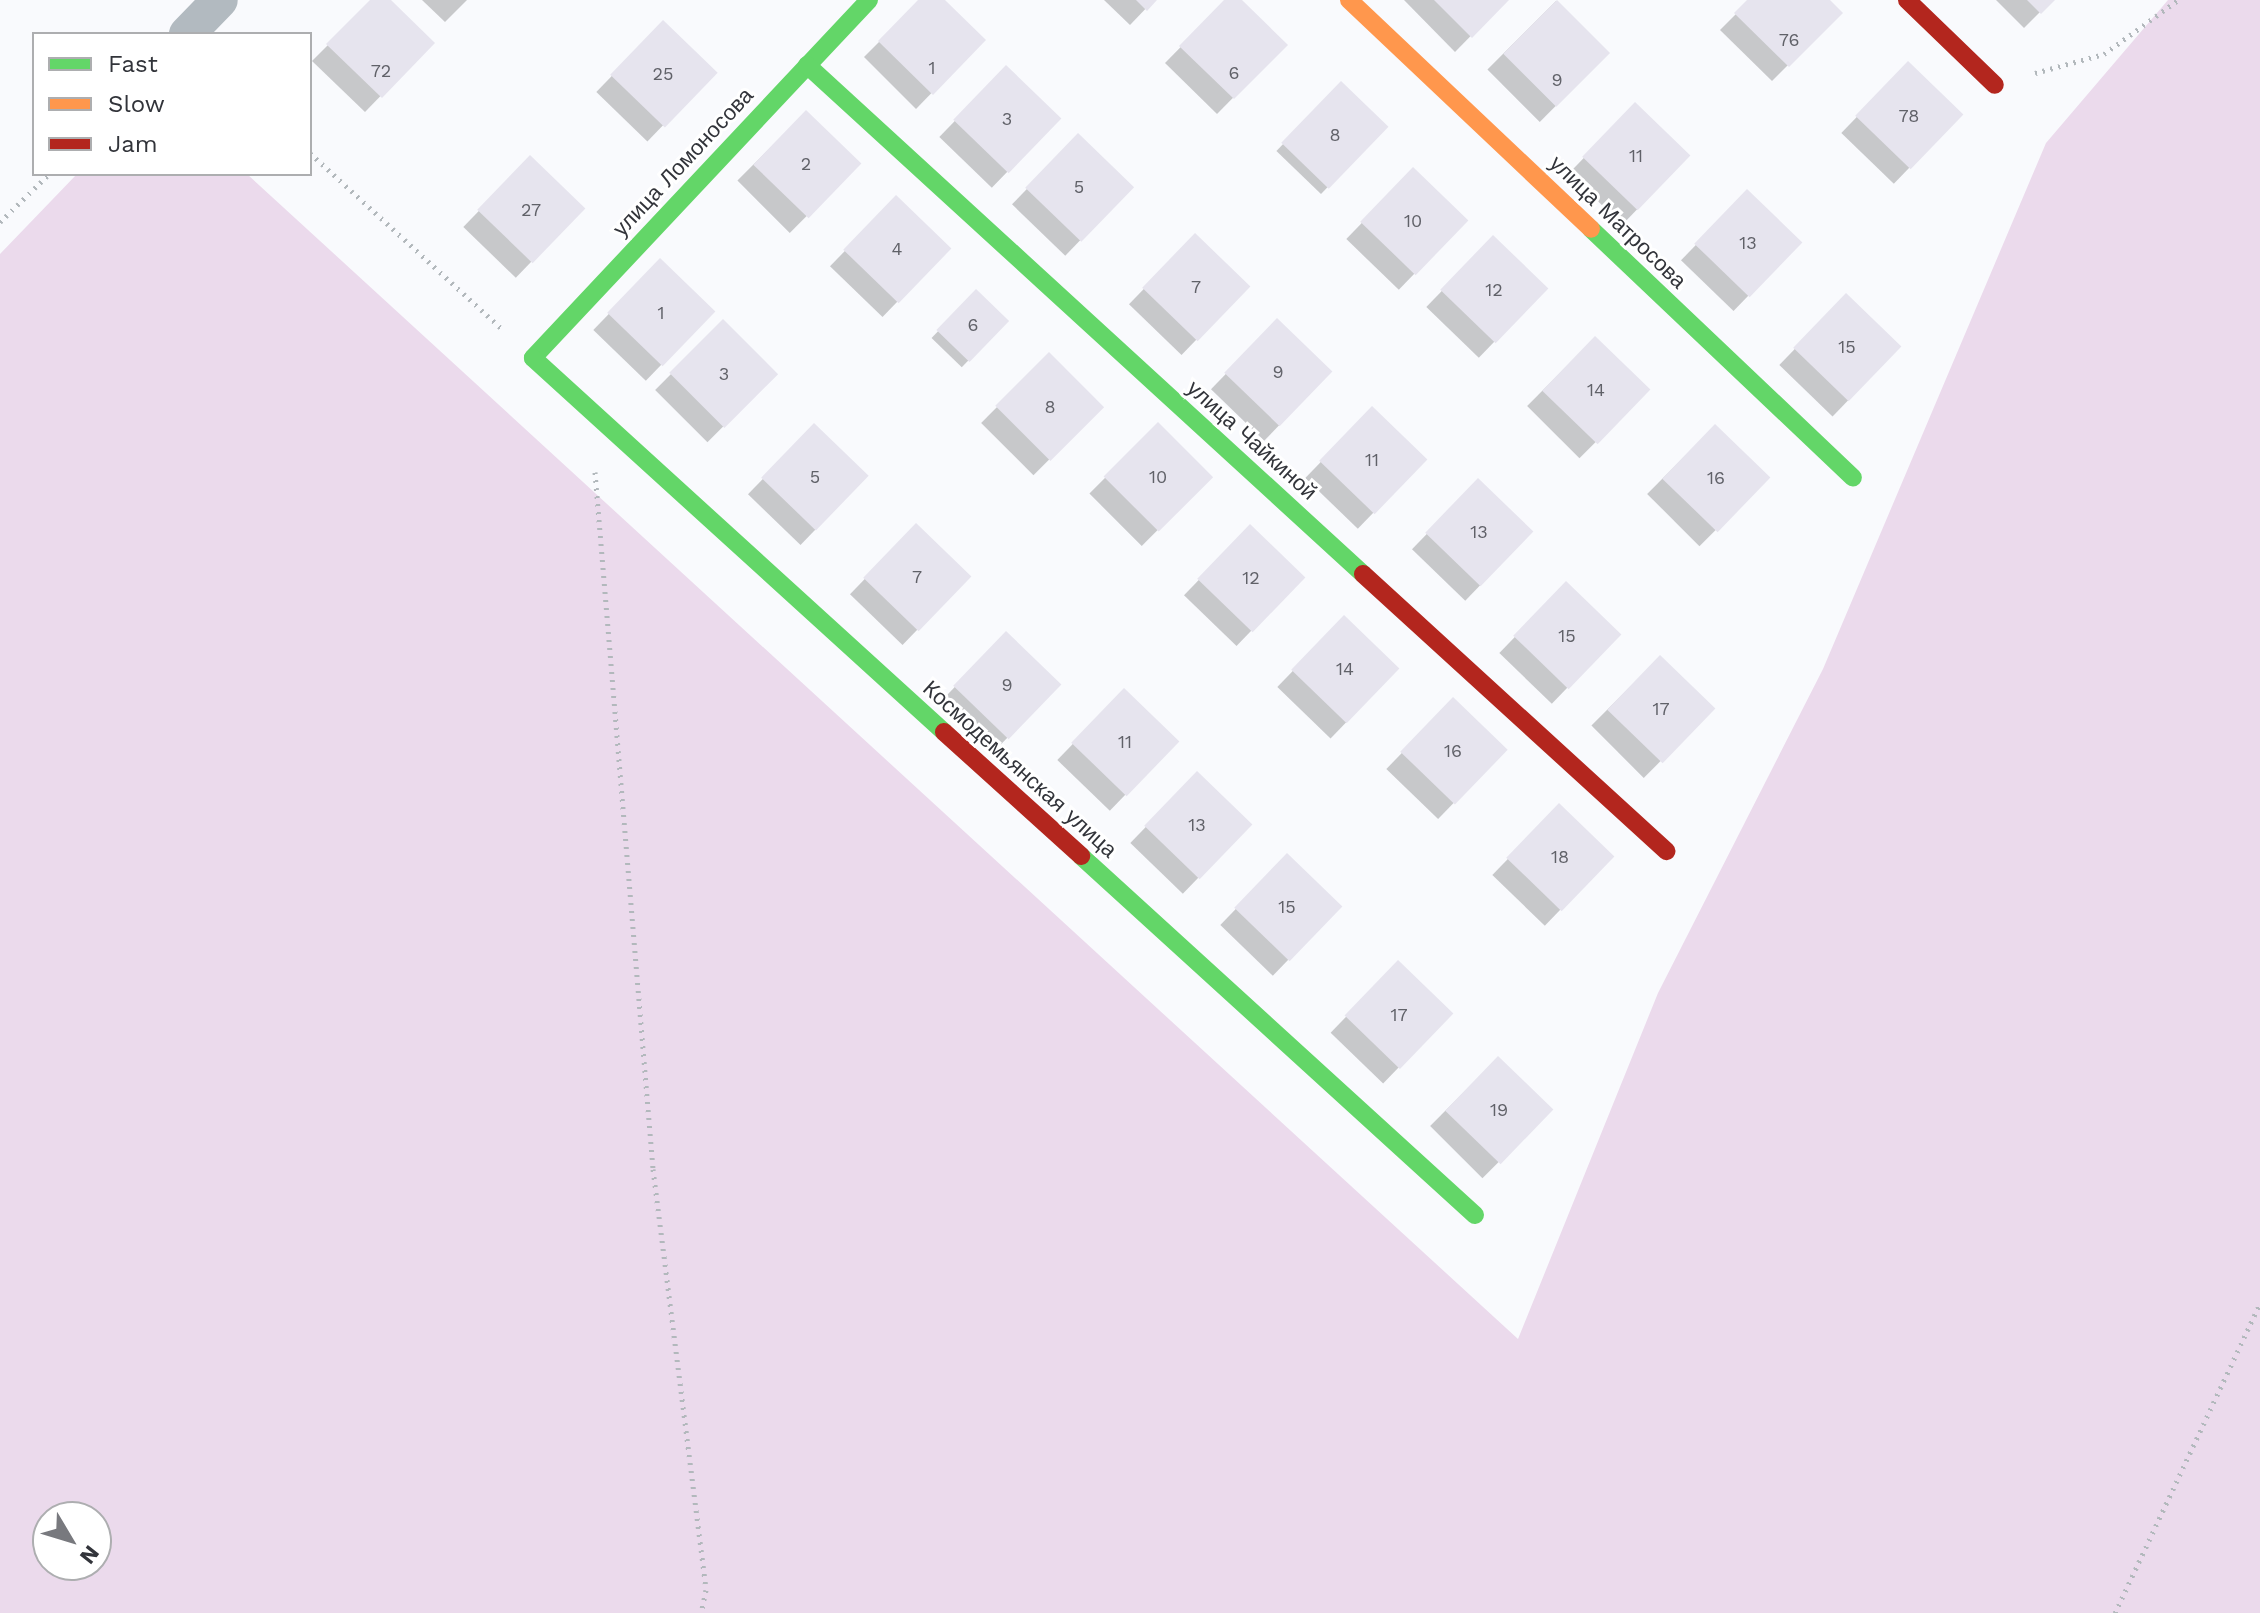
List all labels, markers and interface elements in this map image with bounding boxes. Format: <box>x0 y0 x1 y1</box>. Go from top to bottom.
house number: 76 <box>1779 29 1799 51</box>
legend <box>32 32 312 176</box>
text: Fast <box>108 50 158 78</box>
house number: 1 <box>928 57 936 79</box>
house number: 72 <box>371 60 391 82</box>
house number: 6 <box>1229 62 1239 84</box>
house number: 25 <box>653 63 673 85</box>
house number: 9 <box>1551 69 1563 91</box>
street label: улица Ломоносова <box>607 82 759 242</box>
text: Slow <box>108 90 165 118</box>
house number: 78 <box>1899 105 1919 127</box>
house number: 3 <box>1002 108 1012 130</box>
house number: 8 <box>1329 124 1341 146</box>
text: Jam <box>108 130 158 158</box>
house number: 11 <box>1629 145 1643 167</box>
street label: улица Матросова <box>1544 150 1692 294</box>
house number: 2 <box>801 153 811 175</box>
house number: 5 <box>1074 176 1084 198</box>
house number: 27 <box>521 199 541 221</box>
house number: 10 <box>1404 210 1422 232</box>
house number: 13 <box>1739 232 1757 254</box>
house number: 4 <box>892 238 902 260</box>
house number: 7 <box>1191 276 1201 298</box>
house number: 12 <box>1485 279 1503 301</box>
house number: 1 <box>657 302 665 324</box>
house number: 6 <box>968 314 978 336</box>
house number: 15 <box>1838 336 1856 358</box>
house number: 9 <box>1272 361 1284 383</box>
house number: 3 <box>719 363 729 385</box>
street label: улица Чайкиной <box>1182 375 1322 505</box>
house number: 14 <box>1587 379 1605 401</box>
house number: 8 <box>1044 396 1056 418</box>
house number: 11 <box>1365 449 1379 471</box>
house number: 5 <box>810 466 820 488</box>
house number: 10 <box>1149 466 1167 488</box>
house number: 16 <box>1707 467 1725 489</box>
house number: 13 <box>1470 521 1488 543</box>
house number: 7 <box>912 566 922 588</box>
house number: 12 <box>1242 567 1260 589</box>
house number: 15 <box>1558 625 1576 647</box>
house number: 14 <box>1336 658 1354 680</box>
house number: 9 <box>1001 674 1013 696</box>
street label: Космодемьянская улица <box>918 675 1122 863</box>
house number: 17 <box>1652 698 1670 720</box>
house number: 11 <box>1118 731 1132 753</box>
house number: 16 <box>1444 740 1462 762</box>
house number: 13 <box>1188 814 1206 836</box>
house number: 18 <box>1551 846 1569 868</box>
house number: 15 <box>1278 896 1296 918</box>
house number: 17 <box>1390 1004 1408 1026</box>
house number: 19 <box>1490 1099 1508 1121</box>
north arrow <box>32 1501 112 1581</box>
text: N <box>75 1541 105 1569</box>

